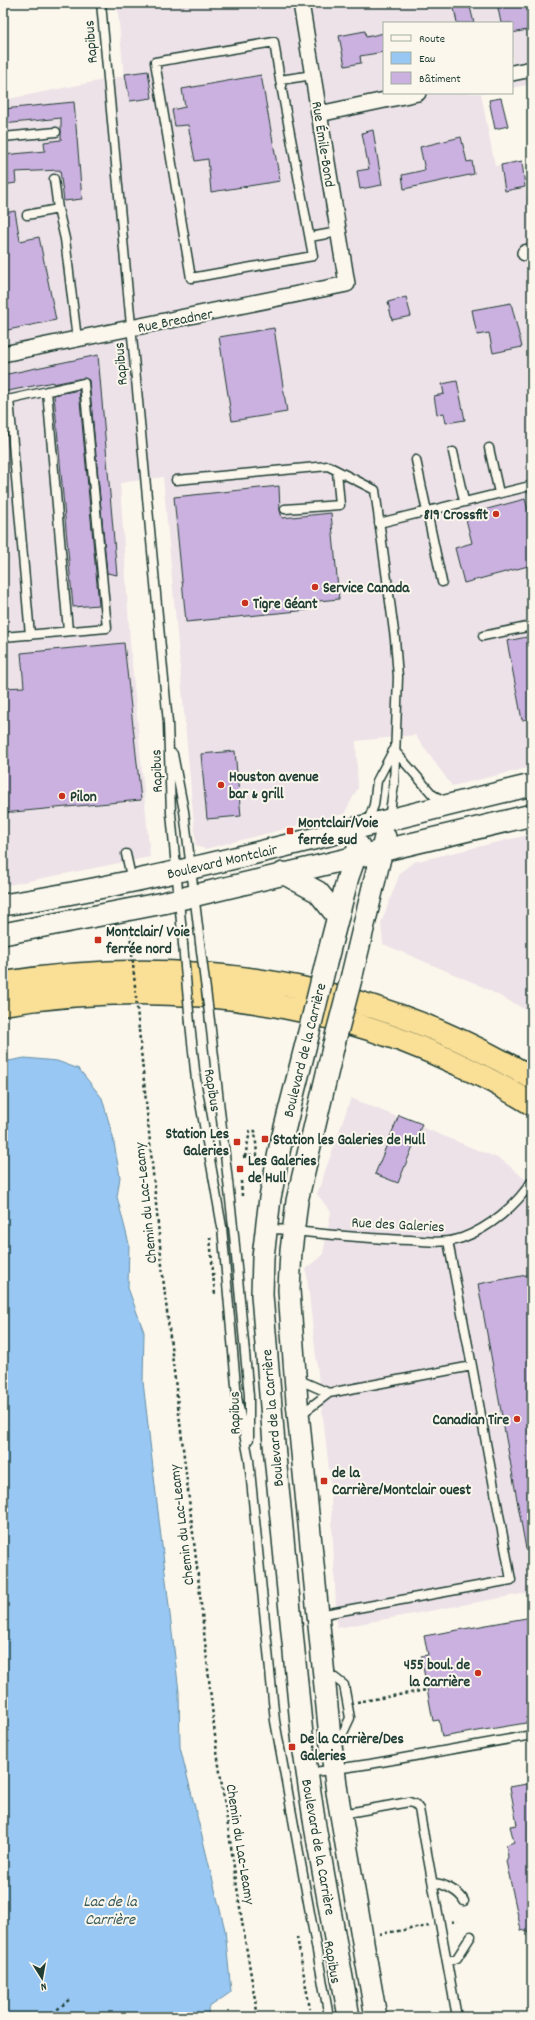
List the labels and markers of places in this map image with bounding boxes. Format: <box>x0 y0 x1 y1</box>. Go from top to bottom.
place label: 819 Crossfit <box>424 505 488 527</box>
marker: 819 Crossfit <box>491 509 501 519</box>
place label: Service Canada <box>323 578 410 600</box>
marker: Service Canada <box>310 582 320 592</box>
place label: Tigre Géant <box>253 594 318 616</box>
marker: Tigre Géant <box>240 598 250 608</box>
place label: Houston avenue bar & grill <box>229 767 319 806</box>
marker: Houston avenue bar & grill <box>216 780 226 790</box>
place label: Pilon <box>70 787 97 809</box>
marker: Pilon <box>57 791 67 801</box>
place label: Montclair/Voie ferrée sud <box>297 813 379 852</box>
marker: Montclair/Voie ferrée sud <box>285 826 295 836</box>
place label: Montclair/ Voie ferrée nord <box>105 922 190 961</box>
marker: Montclair/ Voie ferrée nord <box>93 935 103 945</box>
place label: Station Les Galeries <box>165 1124 229 1163</box>
place label: Station les Galeries de Hull <box>273 1130 426 1152</box>
marker: Station les Galeries de Hull <box>260 1134 270 1144</box>
marker: Station Les Galeries <box>232 1137 242 1147</box>
place label: Les Galeries de Hull <box>248 1151 317 1190</box>
marker: Les Galeries de Hull <box>235 1164 245 1174</box>
place label: Canadian Tire <box>432 1410 509 1432</box>
marker: Canadian Tire <box>512 1414 522 1424</box>
place label: de la Carrière/Montclair ouest <box>332 1463 472 1502</box>
marker: de la Carrière/Montclair ouest <box>319 1476 329 1486</box>
place label: 455 boul. de la Carrière <box>404 1655 470 1694</box>
marker: 455 boul. de la Carrière <box>473 1668 483 1678</box>
place label: De la Carrière/Des Galeries <box>300 1729 404 1768</box>
marker: De la Carrière/Des Galeries <box>287 1742 297 1752</box>

